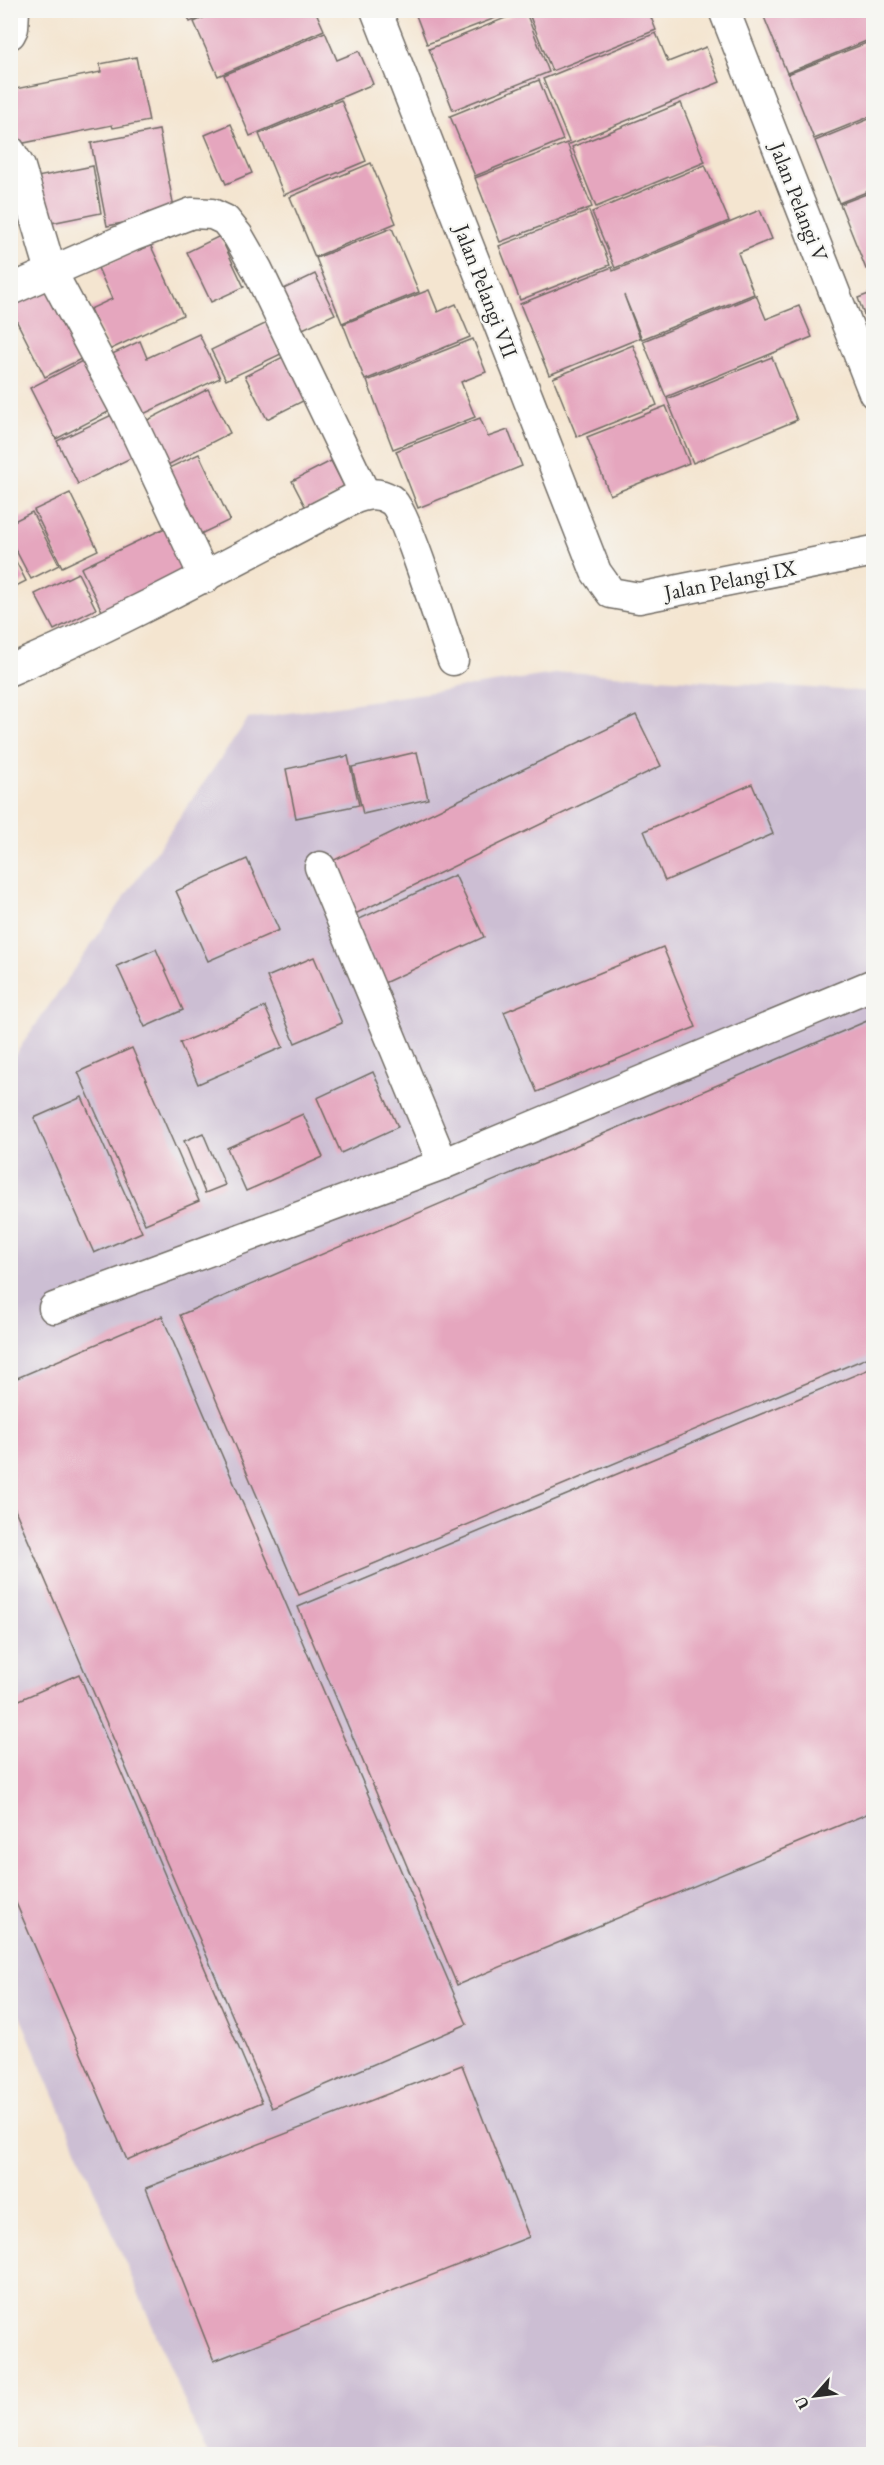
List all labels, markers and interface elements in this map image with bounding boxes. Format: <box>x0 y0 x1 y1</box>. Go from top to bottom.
street label: Jalan Pelangi V <box>762 136 835 266</box>
street label: Jalan Pelangi VII <box>447 218 525 362</box>
street label: Jalan Pelangi IX <box>659 553 799 607</box>
north arrow <box>785 2366 845 2426</box>
text: U <box>790 2393 814 2413</box>

